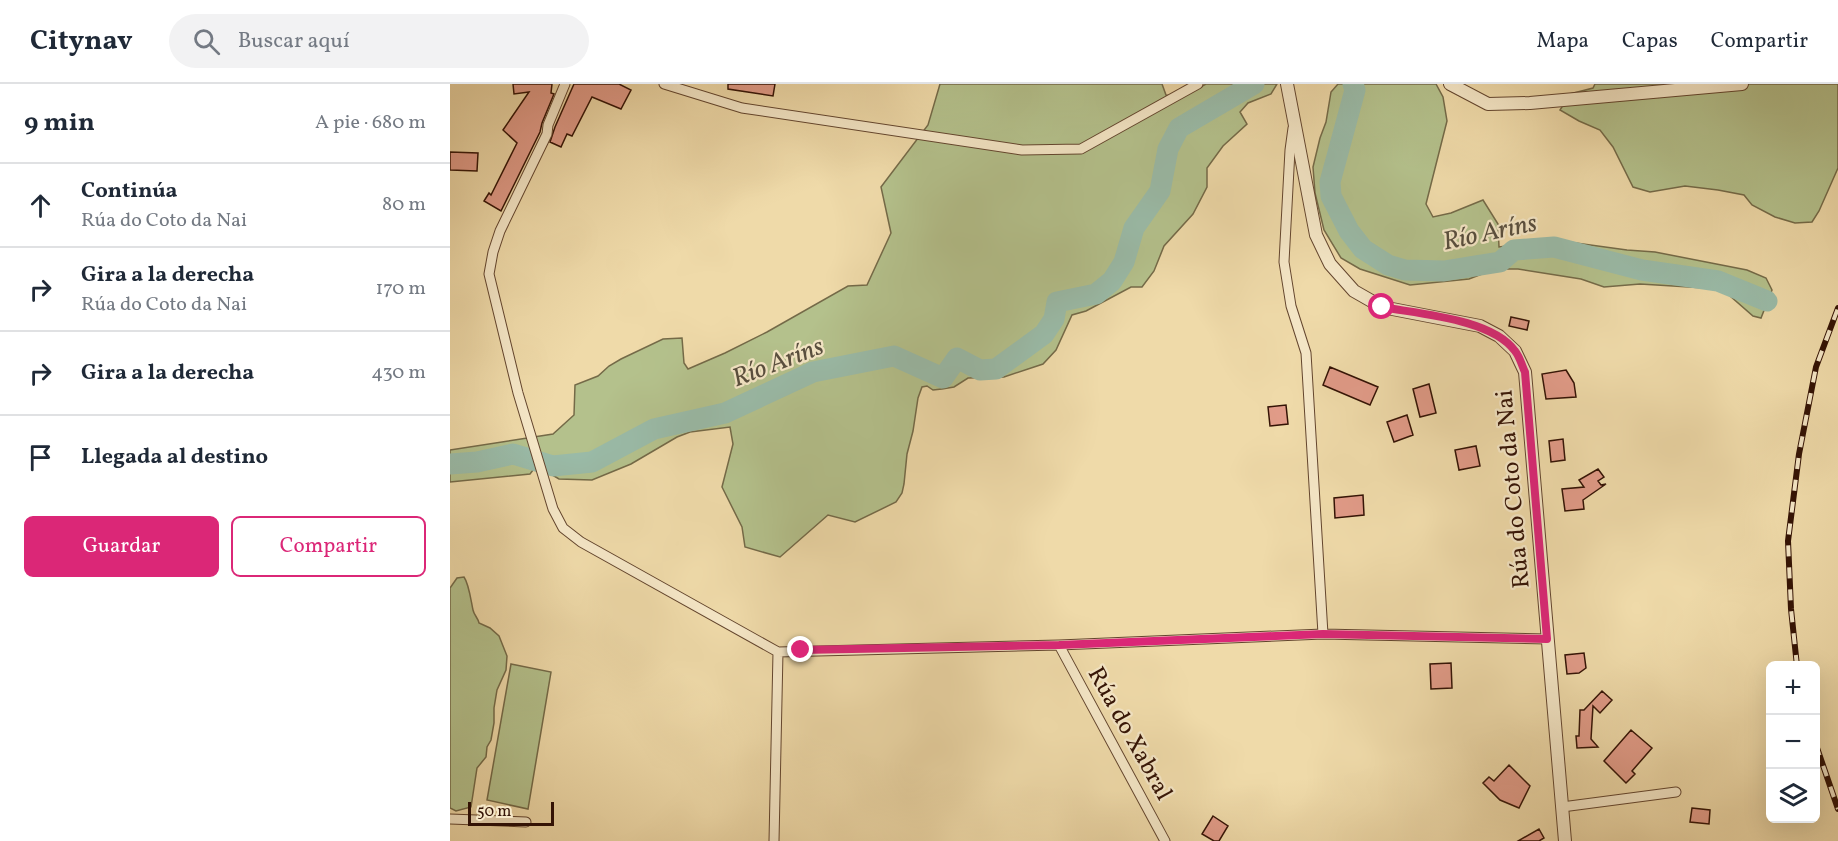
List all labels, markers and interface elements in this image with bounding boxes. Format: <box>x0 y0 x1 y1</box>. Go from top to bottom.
search box <box>169 14 589 68</box>
text: Citynav <box>30 22 133 61</box>
icon: search <box>190 25 223 58</box>
text: Buscar aquí <box>238 26 350 57</box>
text: Mapa <box>1537 27 1589 56</box>
text: Capas <box>1622 27 1678 56</box>
text: Compartir <box>1711 27 1808 56</box>
text: 9 min <box>24 105 95 141</box>
text: A pie · 680 m <box>315 109 426 137</box>
text: Continúa <box>81 176 178 207</box>
icon: ahead <box>24 189 57 222</box>
text: 80 m <box>382 191 426 219</box>
water label: Río Aríns <box>1439 205 1541 261</box>
text: Rúa do Coto da Nai <box>81 207 247 235</box>
text: Gira a la derecha <box>81 260 254 291</box>
icon: right <box>24 273 57 306</box>
text: 170 m <box>376 275 426 303</box>
text: Rúa do Coto da Nai <box>81 291 247 319</box>
route start <box>1368 293 1394 319</box>
water label: Río Aríns <box>727 329 829 397</box>
icon: right <box>24 357 57 390</box>
text: Gira a la derecha <box>81 358 254 389</box>
text: 430 m <box>371 359 426 387</box>
street label: Rúa do Coto da Nai <box>1488 388 1540 590</box>
icon: arrive <box>24 441 57 474</box>
text: Llegada al destino <box>81 442 268 473</box>
button: Guardar <box>24 516 219 577</box>
button: Compartir <box>231 516 426 577</box>
route end <box>787 636 813 662</box>
street label: Rúa do Xabral <box>1078 661 1180 807</box>
map controls <box>1766 661 1820 823</box>
button: + <box>1766 661 1820 715</box>
button: − <box>1766 715 1820 769</box>
button: layers <box>1766 769 1820 823</box>
scale bar <box>468 799 554 826</box>
text: 50 m <box>477 801 511 823</box>

